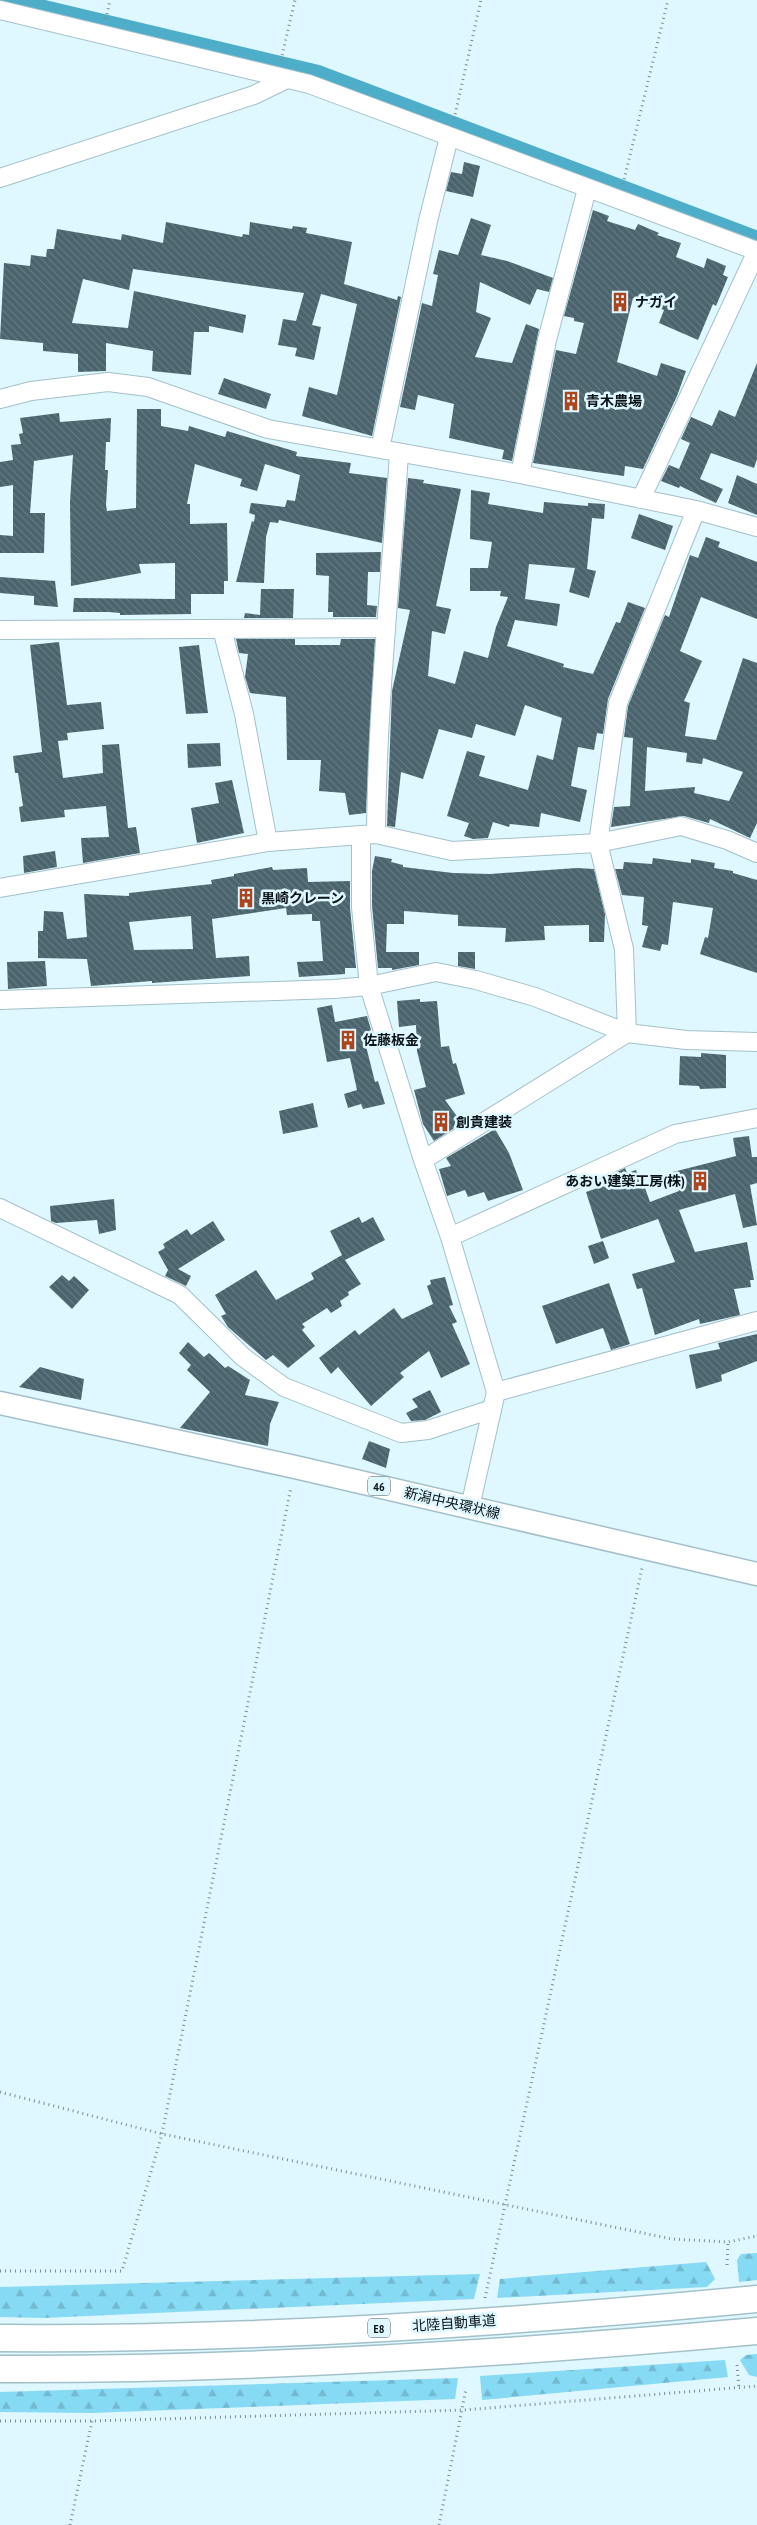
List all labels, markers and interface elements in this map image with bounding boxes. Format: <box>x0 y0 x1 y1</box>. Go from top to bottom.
building icon: ナガイ <box>609 291 631 313</box>
place label: ナガイ <box>635 293 677 311</box>
building icon: 青木農場 <box>560 390 582 412</box>
place label: 青木農場 <box>586 392 642 410</box>
building icon: 黒崎クレーン <box>235 887 257 909</box>
place label: 黒崎クレーン <box>261 889 344 907</box>
building icon: 佐藤板金 <box>337 1029 359 1051</box>
place label: 佐藤板金 <box>363 1031 419 1049</box>
building icon: 創貴建装 <box>430 1111 452 1133</box>
place label: 創貴建装 <box>456 1113 512 1131</box>
building icon: あおい建築工房(株) <box>689 1170 711 1192</box>
place label: あおい建築工房(株) <box>565 1172 685 1190</box>
road number: 46 <box>368 1476 390 1495</box>
street label: 新潟中央環状線 <box>402 1483 502 1523</box>
street label: 北陸自動車道 <box>411 2311 497 2335</box>
road number: E8 <box>368 2318 390 2338</box>

